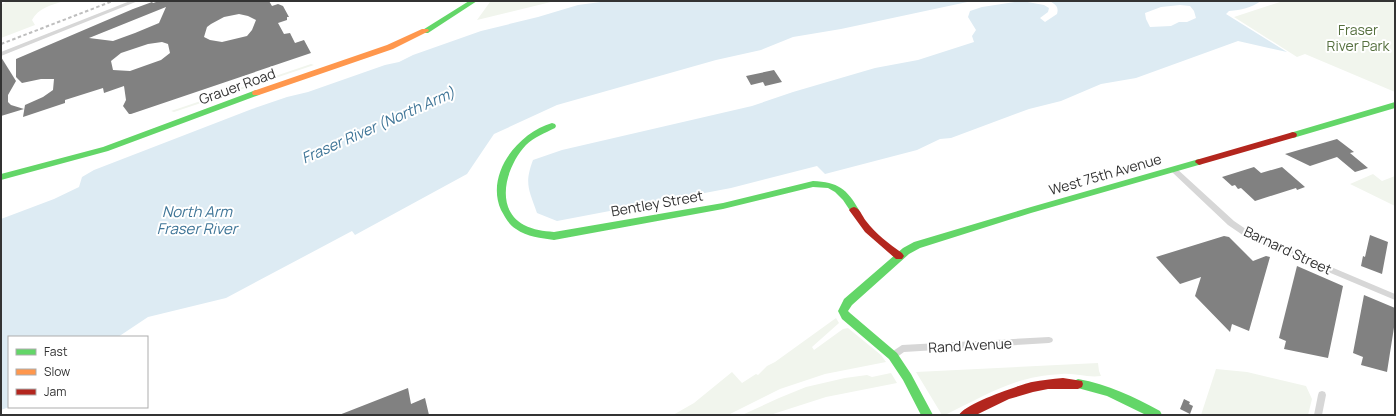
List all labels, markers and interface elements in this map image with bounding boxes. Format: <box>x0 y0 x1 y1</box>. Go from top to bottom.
park label: Fraser River Park <box>1327 20 1390 55</box>
street label: Grauer Road <box>196 63 278 109</box>
water label: Fraser River (North Arm) <box>298 82 458 168</box>
street label: West 75th Avenue <box>1047 149 1163 199</box>
street label: Bentley Street <box>610 185 705 220</box>
water label: North Arm Fraser River <box>157 201 240 239</box>
street label: Barnard Street <box>1241 221 1335 279</box>
street label: Rand Avenue <box>928 333 1012 357</box>
legend <box>8 336 148 408</box>
text: Fast <box>44 343 68 360</box>
text: Slow <box>44 363 70 380</box>
text: Jam <box>44 383 66 400</box>

